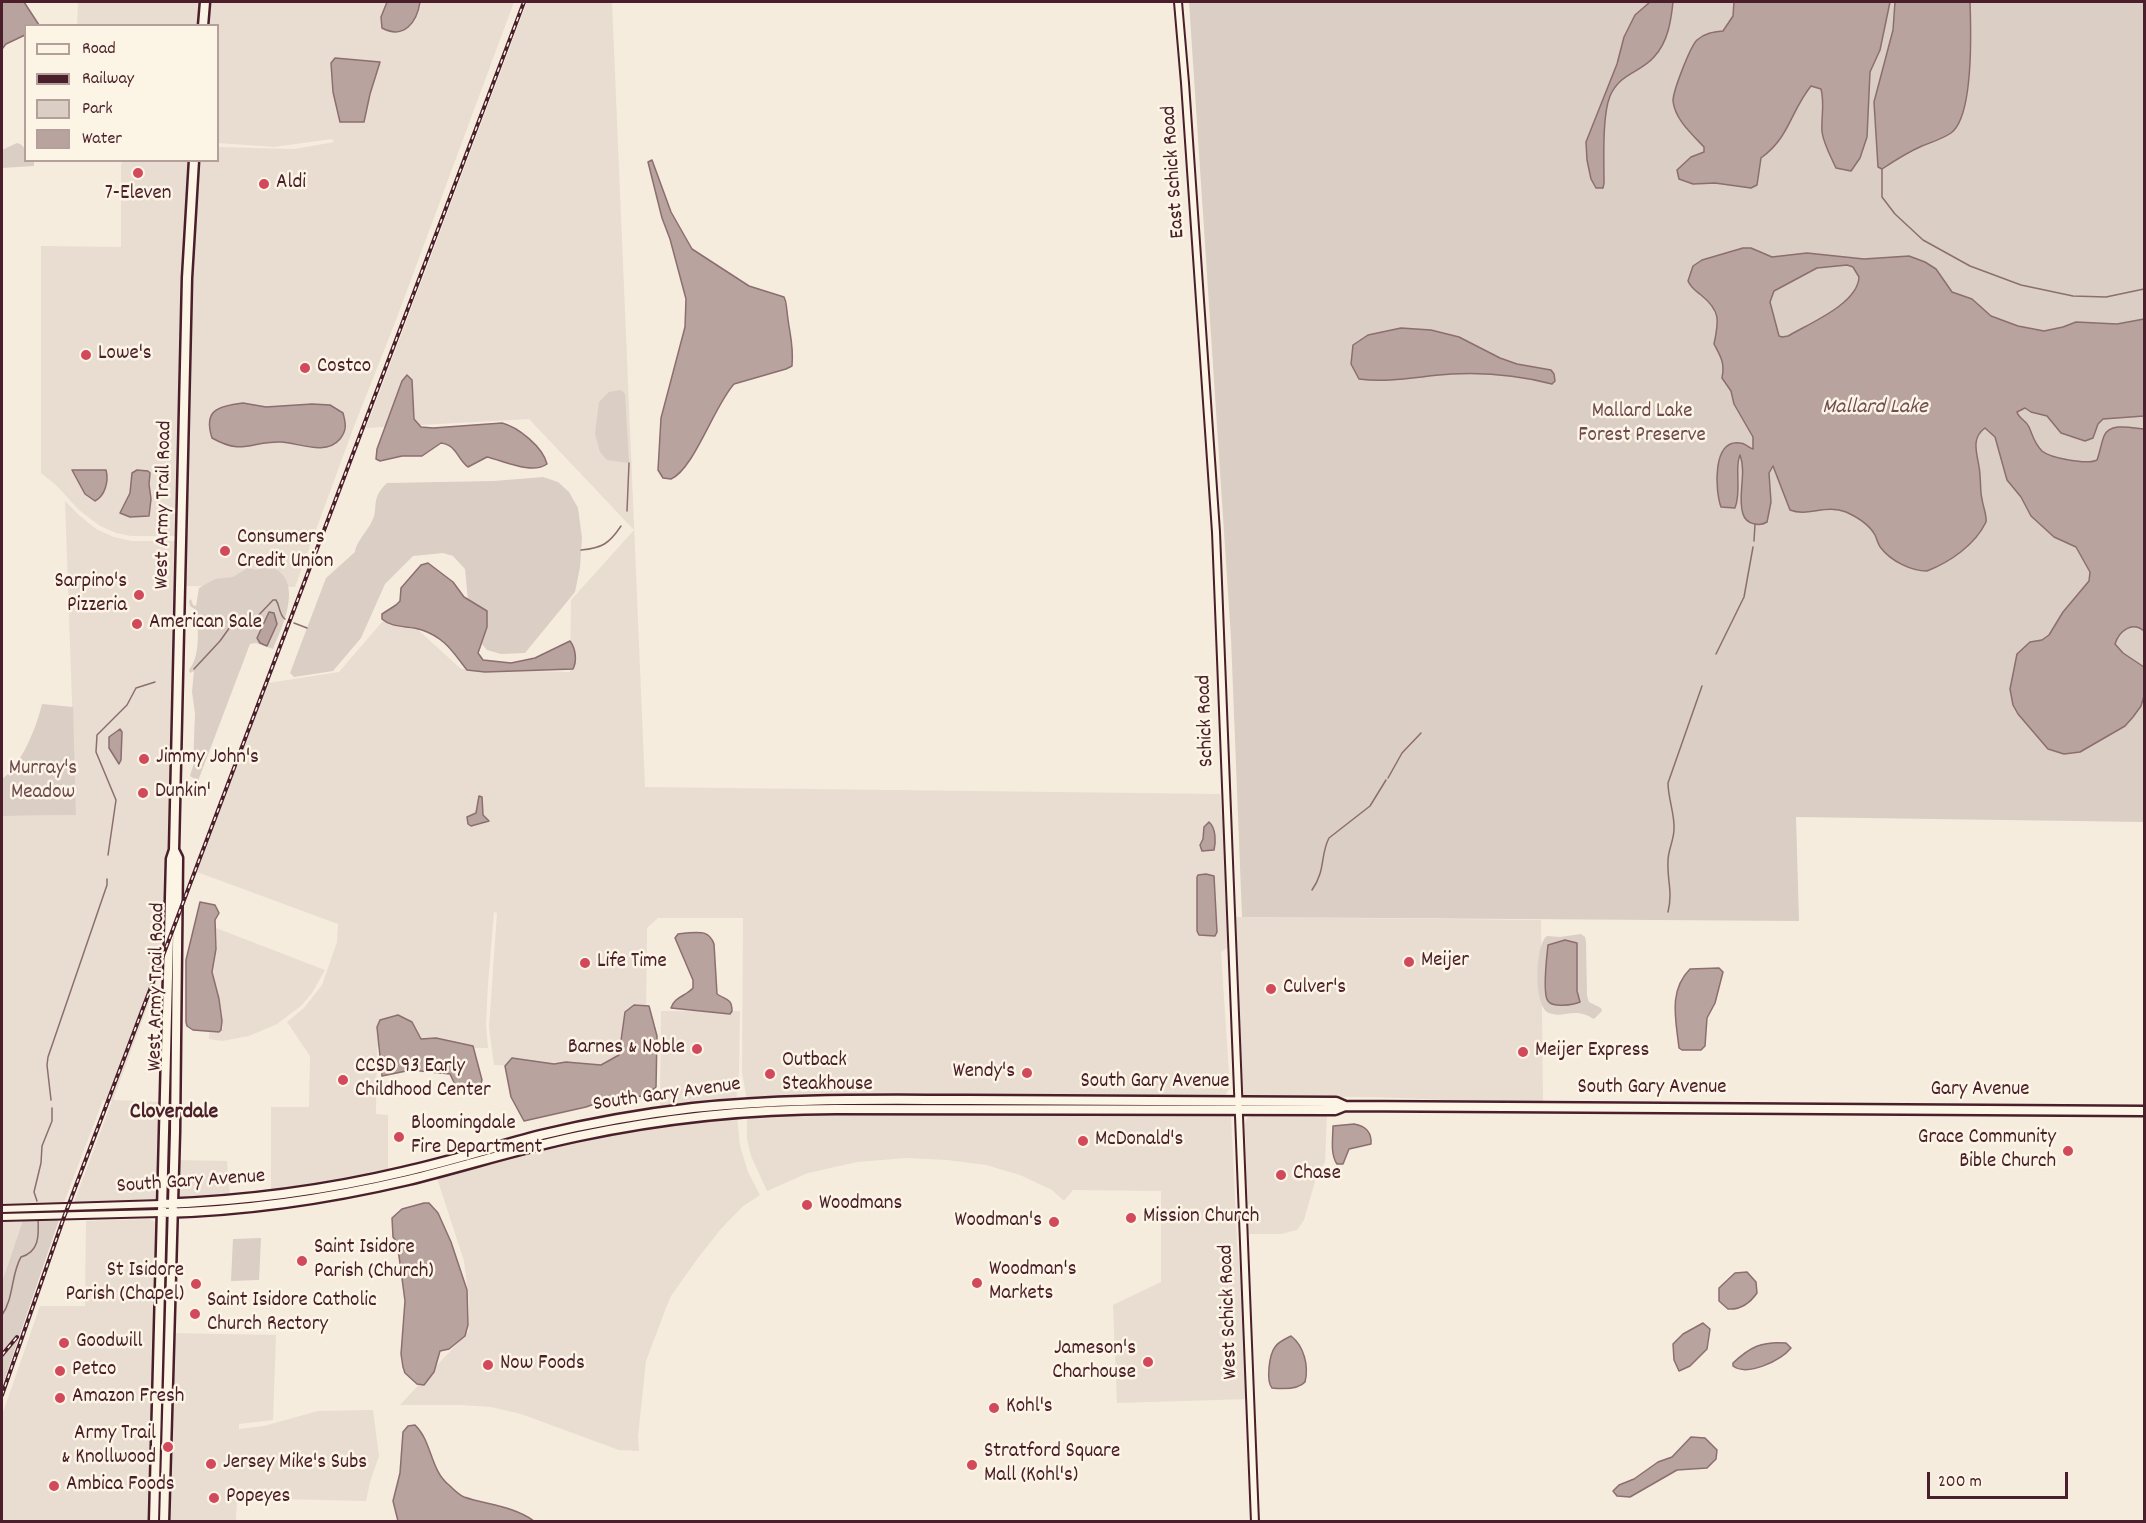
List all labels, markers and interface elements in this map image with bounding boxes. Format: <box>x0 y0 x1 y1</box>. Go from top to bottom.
legend <box>24 24 219 162</box>
text: Road <box>82 37 116 62</box>
text: Railway <box>82 67 134 92</box>
text: Park <box>82 97 113 122</box>
street label: East Schick Road <box>1158 105 1192 239</box>
text: Water <box>82 127 122 152</box>
marker: 7-Eleven <box>131 166 145 180</box>
place label: Aldi <box>276 171 306 197</box>
marker: Aldi <box>257 177 271 191</box>
place label: 7-Eleven <box>105 182 171 208</box>
place label: Lowe's <box>98 342 152 368</box>
marker: Lowe's <box>79 348 93 362</box>
place label: Costco <box>317 355 371 381</box>
marker: Costco <box>298 361 312 375</box>
water label: Mallard Lake <box>1822 396 1928 422</box>
park label: Mallard Lake Forest Preserve <box>1578 400 1706 450</box>
street label: West Army Trail Road <box>151 420 179 590</box>
place label: Consumers Credit Union <box>237 526 333 576</box>
marker: Consumers Credit Union <box>218 544 232 558</box>
place label: Sarpino's Pizzeria <box>55 570 127 620</box>
marker: Sarpino's Pizzeria <box>132 588 146 602</box>
place label: American Sale <box>149 611 262 637</box>
marker: American Sale <box>130 617 144 631</box>
street label: Schick Road <box>1193 674 1221 768</box>
place label: Jimmy John's <box>156 746 259 772</box>
marker: Jimmy John's <box>137 752 151 766</box>
park label: Murray's Meadow <box>9 757 77 807</box>
place label: Dunkin' <box>155 780 211 806</box>
marker: Dunkin' <box>136 786 150 800</box>
street label: West Army Trail Road <box>144 902 172 1072</box>
place label: Meijer <box>1421 949 1469 975</box>
place label: Life Time <box>597 950 667 976</box>
marker: Meijer <box>1402 955 1416 969</box>
marker: Life Time <box>578 956 592 970</box>
place label: Culver's <box>1283 976 1346 1002</box>
marker: Culver's <box>1264 982 1278 996</box>
place label: Barnes & Noble <box>568 1036 685 1062</box>
place label: Meijer Express <box>1535 1039 1649 1065</box>
marker: Barnes & Noble <box>690 1042 704 1056</box>
marker: Meijer Express <box>1516 1045 1530 1059</box>
place label: Outback Steakhouse <box>782 1049 873 1099</box>
place label: CCSD 93 Early Childhood Center <box>355 1055 491 1105</box>
place label: Wendy's <box>953 1060 1015 1086</box>
marker: Wendy's <box>1020 1066 1034 1080</box>
marker: Outback Steakhouse <box>763 1067 777 1081</box>
street label: South Gary Avenue <box>1081 1070 1229 1096</box>
marker: CCSD 93 Early Childhood Center <box>336 1073 350 1087</box>
street label: South Gary Avenue <box>592 1073 742 1119</box>
street label: South Gary Avenue <box>1578 1076 1726 1102</box>
street label: Gary Avenue <box>1930 1078 2030 1104</box>
district label: Cloverdale <box>130 1101 218 1127</box>
place label: Bloomingdale Fire Department <box>411 1112 542 1162</box>
place label: Grace Community Bible Church <box>1918 1126 2056 1176</box>
place label: McDonald's <box>1095 1128 1183 1154</box>
marker: Bloomingdale Fire Department <box>392 1130 406 1144</box>
marker: McDonald's <box>1076 1134 1090 1148</box>
marker: Grace Community Bible Church <box>2061 1144 2075 1158</box>
place label: Chase <box>1293 1162 1341 1188</box>
street label: South Gary Avenue <box>116 1165 266 1201</box>
marker: Chase <box>1274 1168 1288 1182</box>
place label: Woodmans <box>819 1192 902 1218</box>
marker: Woodmans <box>800 1198 814 1212</box>
place label: Mission Church <box>1143 1205 1259 1231</box>
place label: Woodman's <box>954 1209 1042 1235</box>
marker: Mission Church <box>1124 1211 1138 1225</box>
marker: Woodman's <box>1047 1215 1061 1229</box>
place label: Saint Isidore Parish (Church) <box>314 1236 434 1286</box>
street label: West Schick Road <box>1215 1244 1245 1380</box>
marker: Saint Isidore Parish (Church) <box>295 1254 309 1268</box>
place label: Woodman's Markets <box>989 1258 1077 1308</box>
place label: St Isidore Parish (Chapel) <box>65 1259 184 1309</box>
marker: Woodman's Markets <box>970 1276 984 1290</box>
marker: St Isidore Parish (Chapel) <box>189 1277 203 1291</box>
place label: Saint Isidore Catholic Church Rectory <box>207 1289 377 1339</box>
marker: Saint Isidore Catholic Church Rectory <box>188 1307 202 1321</box>
place label: Goodwill <box>76 1330 143 1356</box>
marker: Goodwill <box>57 1336 71 1350</box>
place label: Jameson's Charhouse <box>1052 1337 1136 1387</box>
place label: Now Foods <box>500 1352 585 1378</box>
marker: Jameson's Charhouse <box>1141 1355 1155 1369</box>
place label: Petco <box>72 1358 116 1384</box>
marker: Now Foods <box>481 1358 495 1372</box>
marker: Petco <box>53 1364 67 1378</box>
place label: Amazon Fresh <box>72 1385 184 1411</box>
marker: Amazon Fresh <box>53 1391 67 1405</box>
place label: Kohl's <box>1006 1395 1053 1421</box>
marker: Kohl's <box>987 1401 1001 1415</box>
place label: Army Trail & Knollwood <box>61 1422 156 1472</box>
marker: Army Trail & Knollwood <box>161 1440 175 1454</box>
place label: Stratford Square Mall (Kohl's) <box>984 1440 1120 1490</box>
place label: Jersey Mike's Subs <box>223 1451 367 1477</box>
marker: Jersey Mike's Subs <box>204 1457 218 1471</box>
marker: Stratford Square Mall (Kohl's) <box>965 1458 979 1472</box>
scale bar <box>1930 1460 2071 1498</box>
text: 200 m <box>1938 1470 1982 1495</box>
place label: Ambica Foods <box>66 1473 175 1499</box>
marker: Ambica Foods <box>47 1479 61 1493</box>
place label: Popeyes <box>226 1485 290 1511</box>
marker: Popeyes <box>207 1491 221 1505</box>

